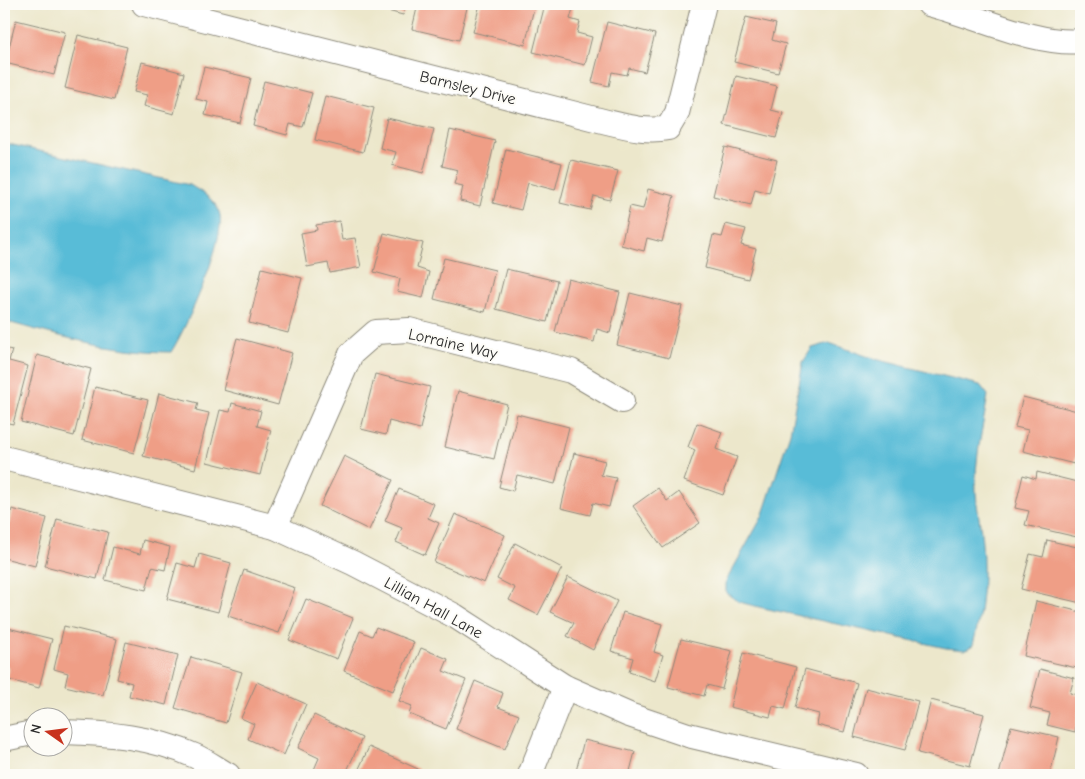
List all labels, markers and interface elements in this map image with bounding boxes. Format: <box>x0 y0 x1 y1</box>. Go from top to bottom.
street label: Barnsley Drive <box>418 67 518 109</box>
street label: Lorraine Way <box>406 325 500 363</box>
street label: Lillian Hall Lane <box>381 573 486 642</box>
north arrow <box>22 706 72 756</box>
text: N <box>27 722 45 735</box>

